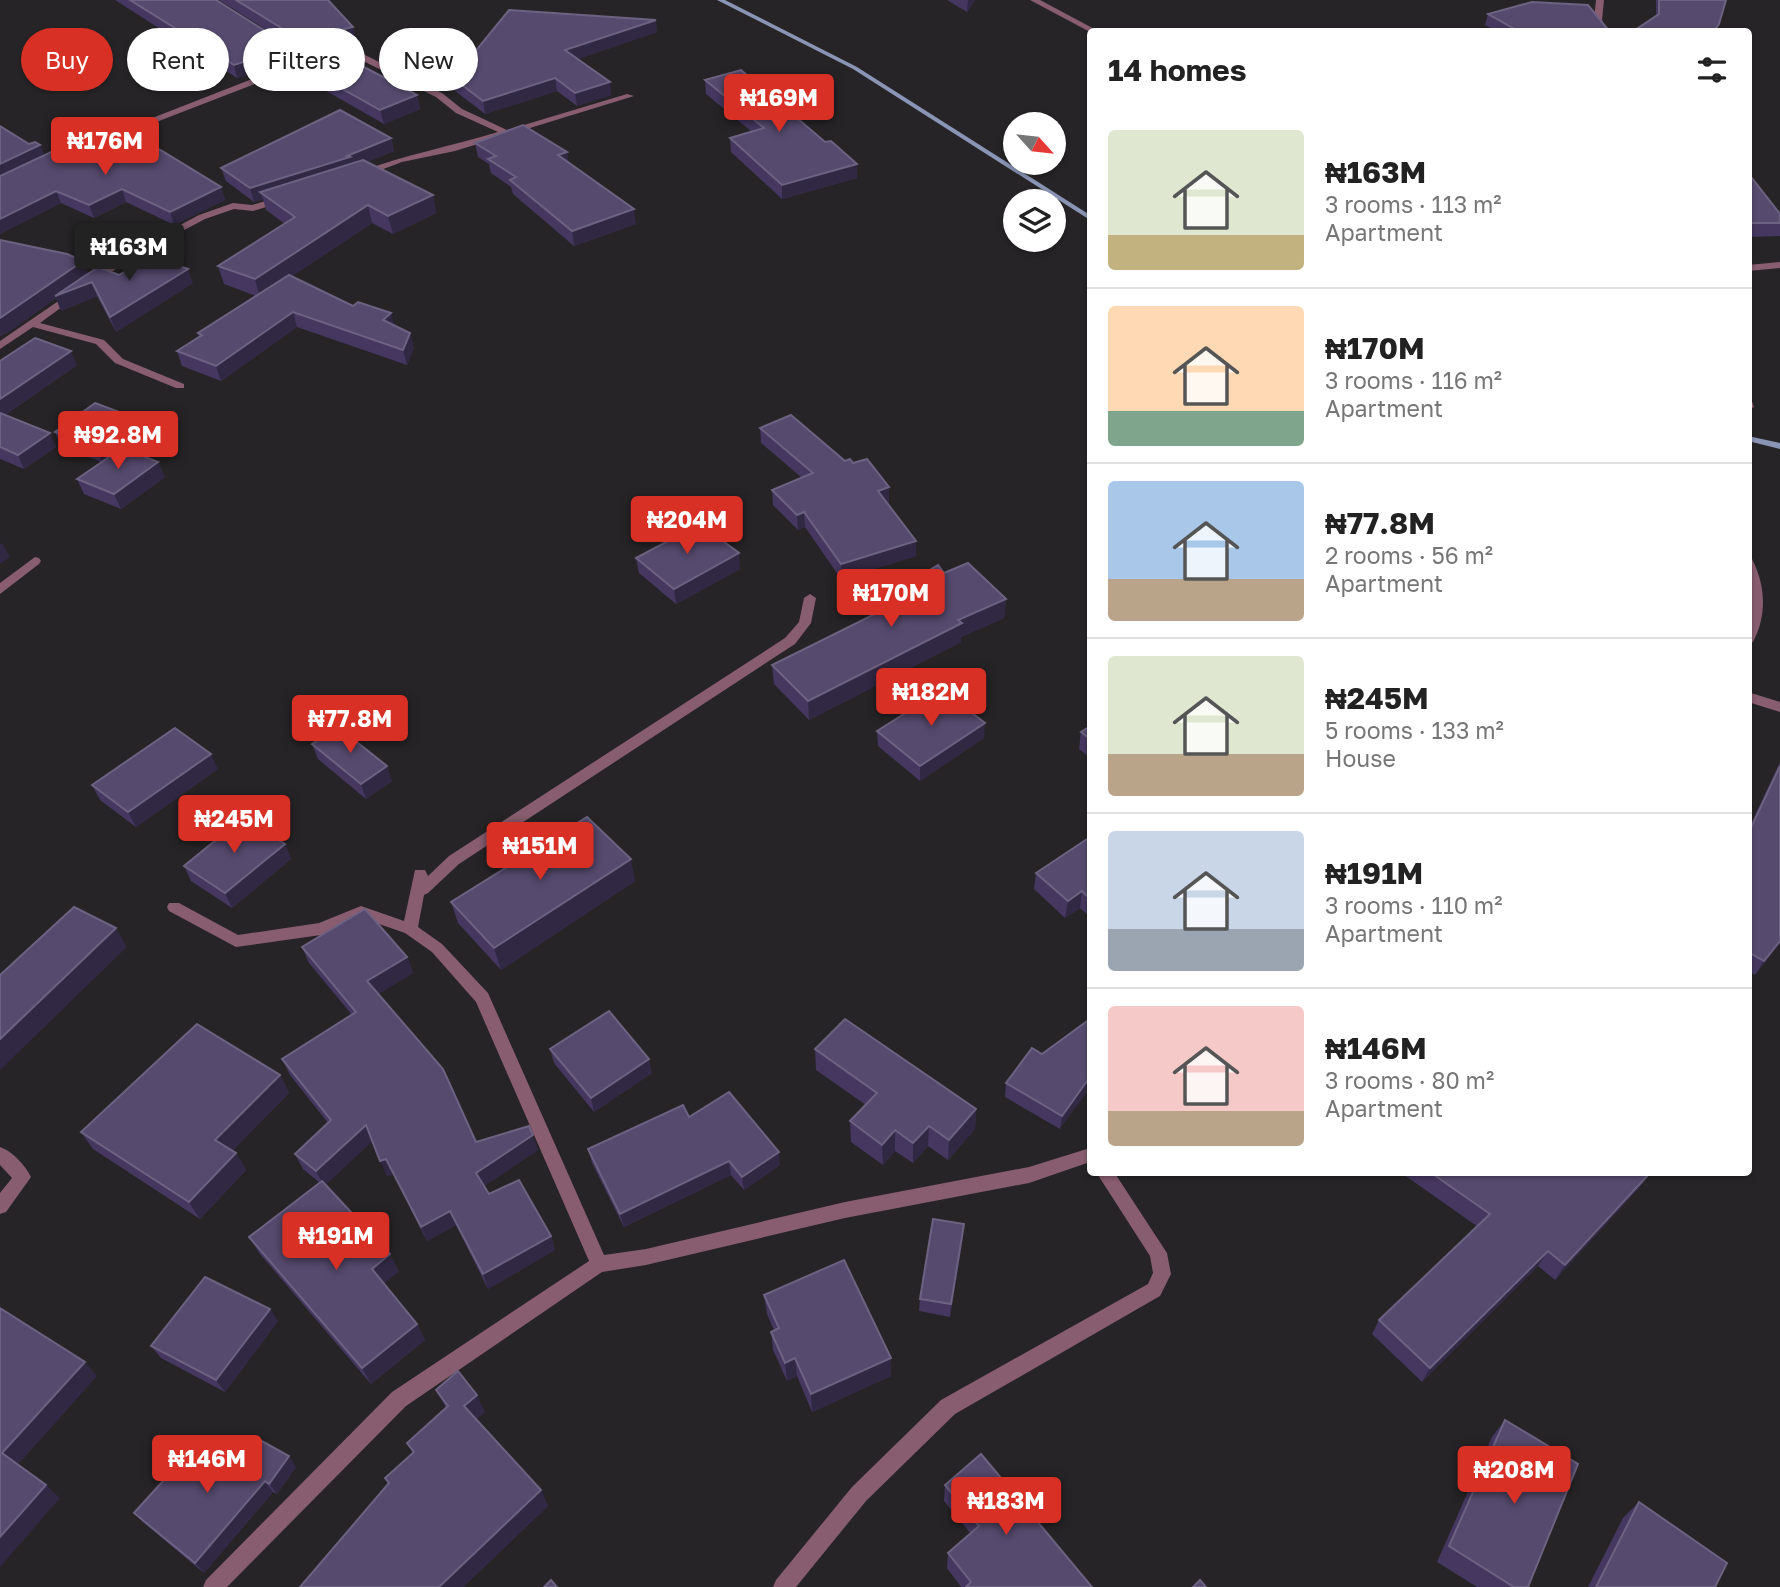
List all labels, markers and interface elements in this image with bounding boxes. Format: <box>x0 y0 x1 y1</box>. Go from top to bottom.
chip: Buy <box>21 28 113 91</box>
chip: Rent <box>127 28 229 91</box>
chip: Filters <box>243 28 365 91</box>
chip: New <box>379 28 478 91</box>
icon: filters <box>1693 51 1731 89</box>
text: 14 homes <box>1108 52 1247 88</box>
pin: ₦169M <box>730 74 828 134</box>
text: ₦169M <box>740 83 818 111</box>
north arrow <box>1003 112 1066 175</box>
map controls <box>1003 112 1066 252</box>
pin: ₦176M <box>56 118 154 177</box>
text: ₦176M <box>67 126 143 154</box>
text: ₦163M <box>1325 154 1426 190</box>
icon: home <box>1164 158 1248 242</box>
button: layers <box>1003 189 1066 252</box>
text: 3 rooms · 113 m² <box>1325 190 1502 218</box>
text: Apartment <box>1325 218 1443 246</box>
pin: ₦163M <box>80 224 178 283</box>
text: ₦163M <box>90 232 168 260</box>
text: ₦170M <box>1325 330 1425 366</box>
icon: home <box>1164 334 1248 418</box>
text: 3 rooms · 116 m² <box>1325 366 1502 394</box>
text: Apartment <box>1325 394 1443 422</box>
pin: ₦92.8M <box>61 412 175 471</box>
text: ₦92.8M <box>74 420 162 448</box>
pin: ₦204M <box>638 496 736 556</box>
text: ₦204M <box>647 505 727 533</box>
text: ₦77.8M <box>1325 505 1435 541</box>
icon: home <box>1164 509 1248 593</box>
text: 2 rooms · 56 m² <box>1325 541 1493 569</box>
text: Apartment <box>1325 569 1443 597</box>
pin: ₦170M <box>842 570 940 629</box>
text: ₦170M <box>853 578 929 606</box>
pin: ₦182M <box>882 668 980 728</box>
text: ₦182M <box>892 677 970 705</box>
text: ₦245M <box>1325 680 1429 716</box>
icon: home <box>1164 684 1248 768</box>
pin: ₦77.8M <box>293 696 407 755</box>
text: ₦77.8M <box>308 704 392 732</box>
text: 5 rooms · 133 m² <box>1325 716 1504 744</box>
text: House <box>1325 744 1396 772</box>
pin: ₦245M <box>185 796 283 855</box>
text: ₦245M <box>194 804 274 832</box>
pin: ₦151M <box>491 822 589 882</box>
text: ₦151M <box>503 831 577 859</box>
text: ₦191M <box>1325 855 1423 891</box>
icon: home <box>1164 859 1248 943</box>
text: 3 rooms · 110 m² <box>1325 891 1502 919</box>
text: Apartment <box>1325 919 1443 947</box>
text: ₦146M <box>1325 1030 1427 1066</box>
icon: home <box>1164 1034 1248 1118</box>
text: 3 rooms · 80 m² <box>1325 1066 1494 1094</box>
text: Apartment <box>1325 1094 1443 1122</box>
pin: ₦191M <box>287 1212 385 1272</box>
text: ₦191M <box>298 1221 374 1249</box>
pin: ₦146M <box>158 1436 256 1495</box>
text: ₦146M <box>168 1444 246 1472</box>
pin: ₦208M <box>1465 1446 1563 1506</box>
text: ₦208M <box>1474 1455 1554 1483</box>
pin: ₦183M <box>957 1478 1055 1537</box>
text: ₦183M <box>967 1486 1045 1514</box>

